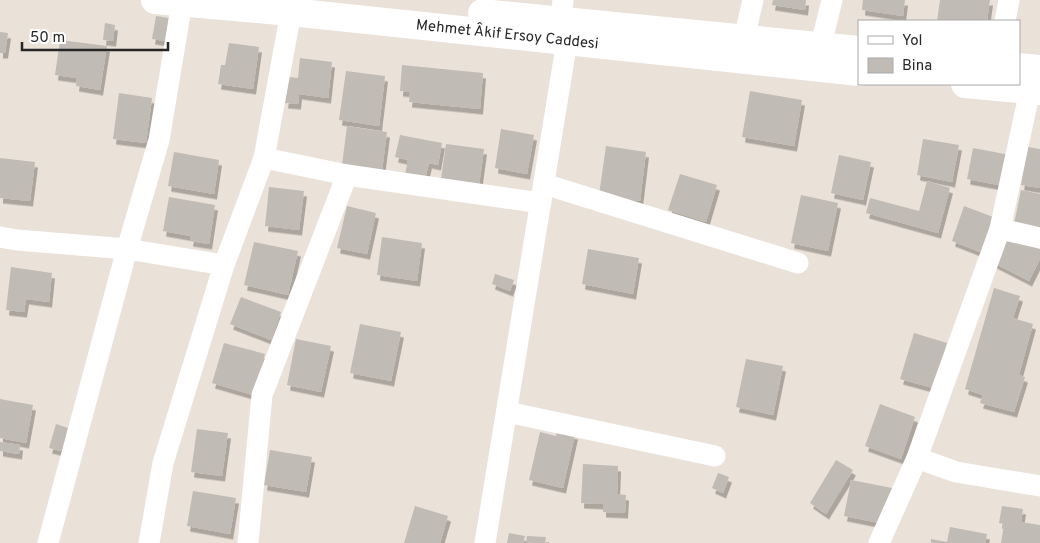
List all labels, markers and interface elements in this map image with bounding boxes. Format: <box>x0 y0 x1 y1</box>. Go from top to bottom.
street label: Mehmet Âkif Ersoy Caddesi <box>415 16 600 54</box>
scale bar <box>22 20 169 52</box>
legend <box>858 20 1020 85</box>
text: 50 m <box>30 29 65 48</box>
text: Yol <box>902 32 923 51</box>
text: Bina <box>902 57 932 76</box>

